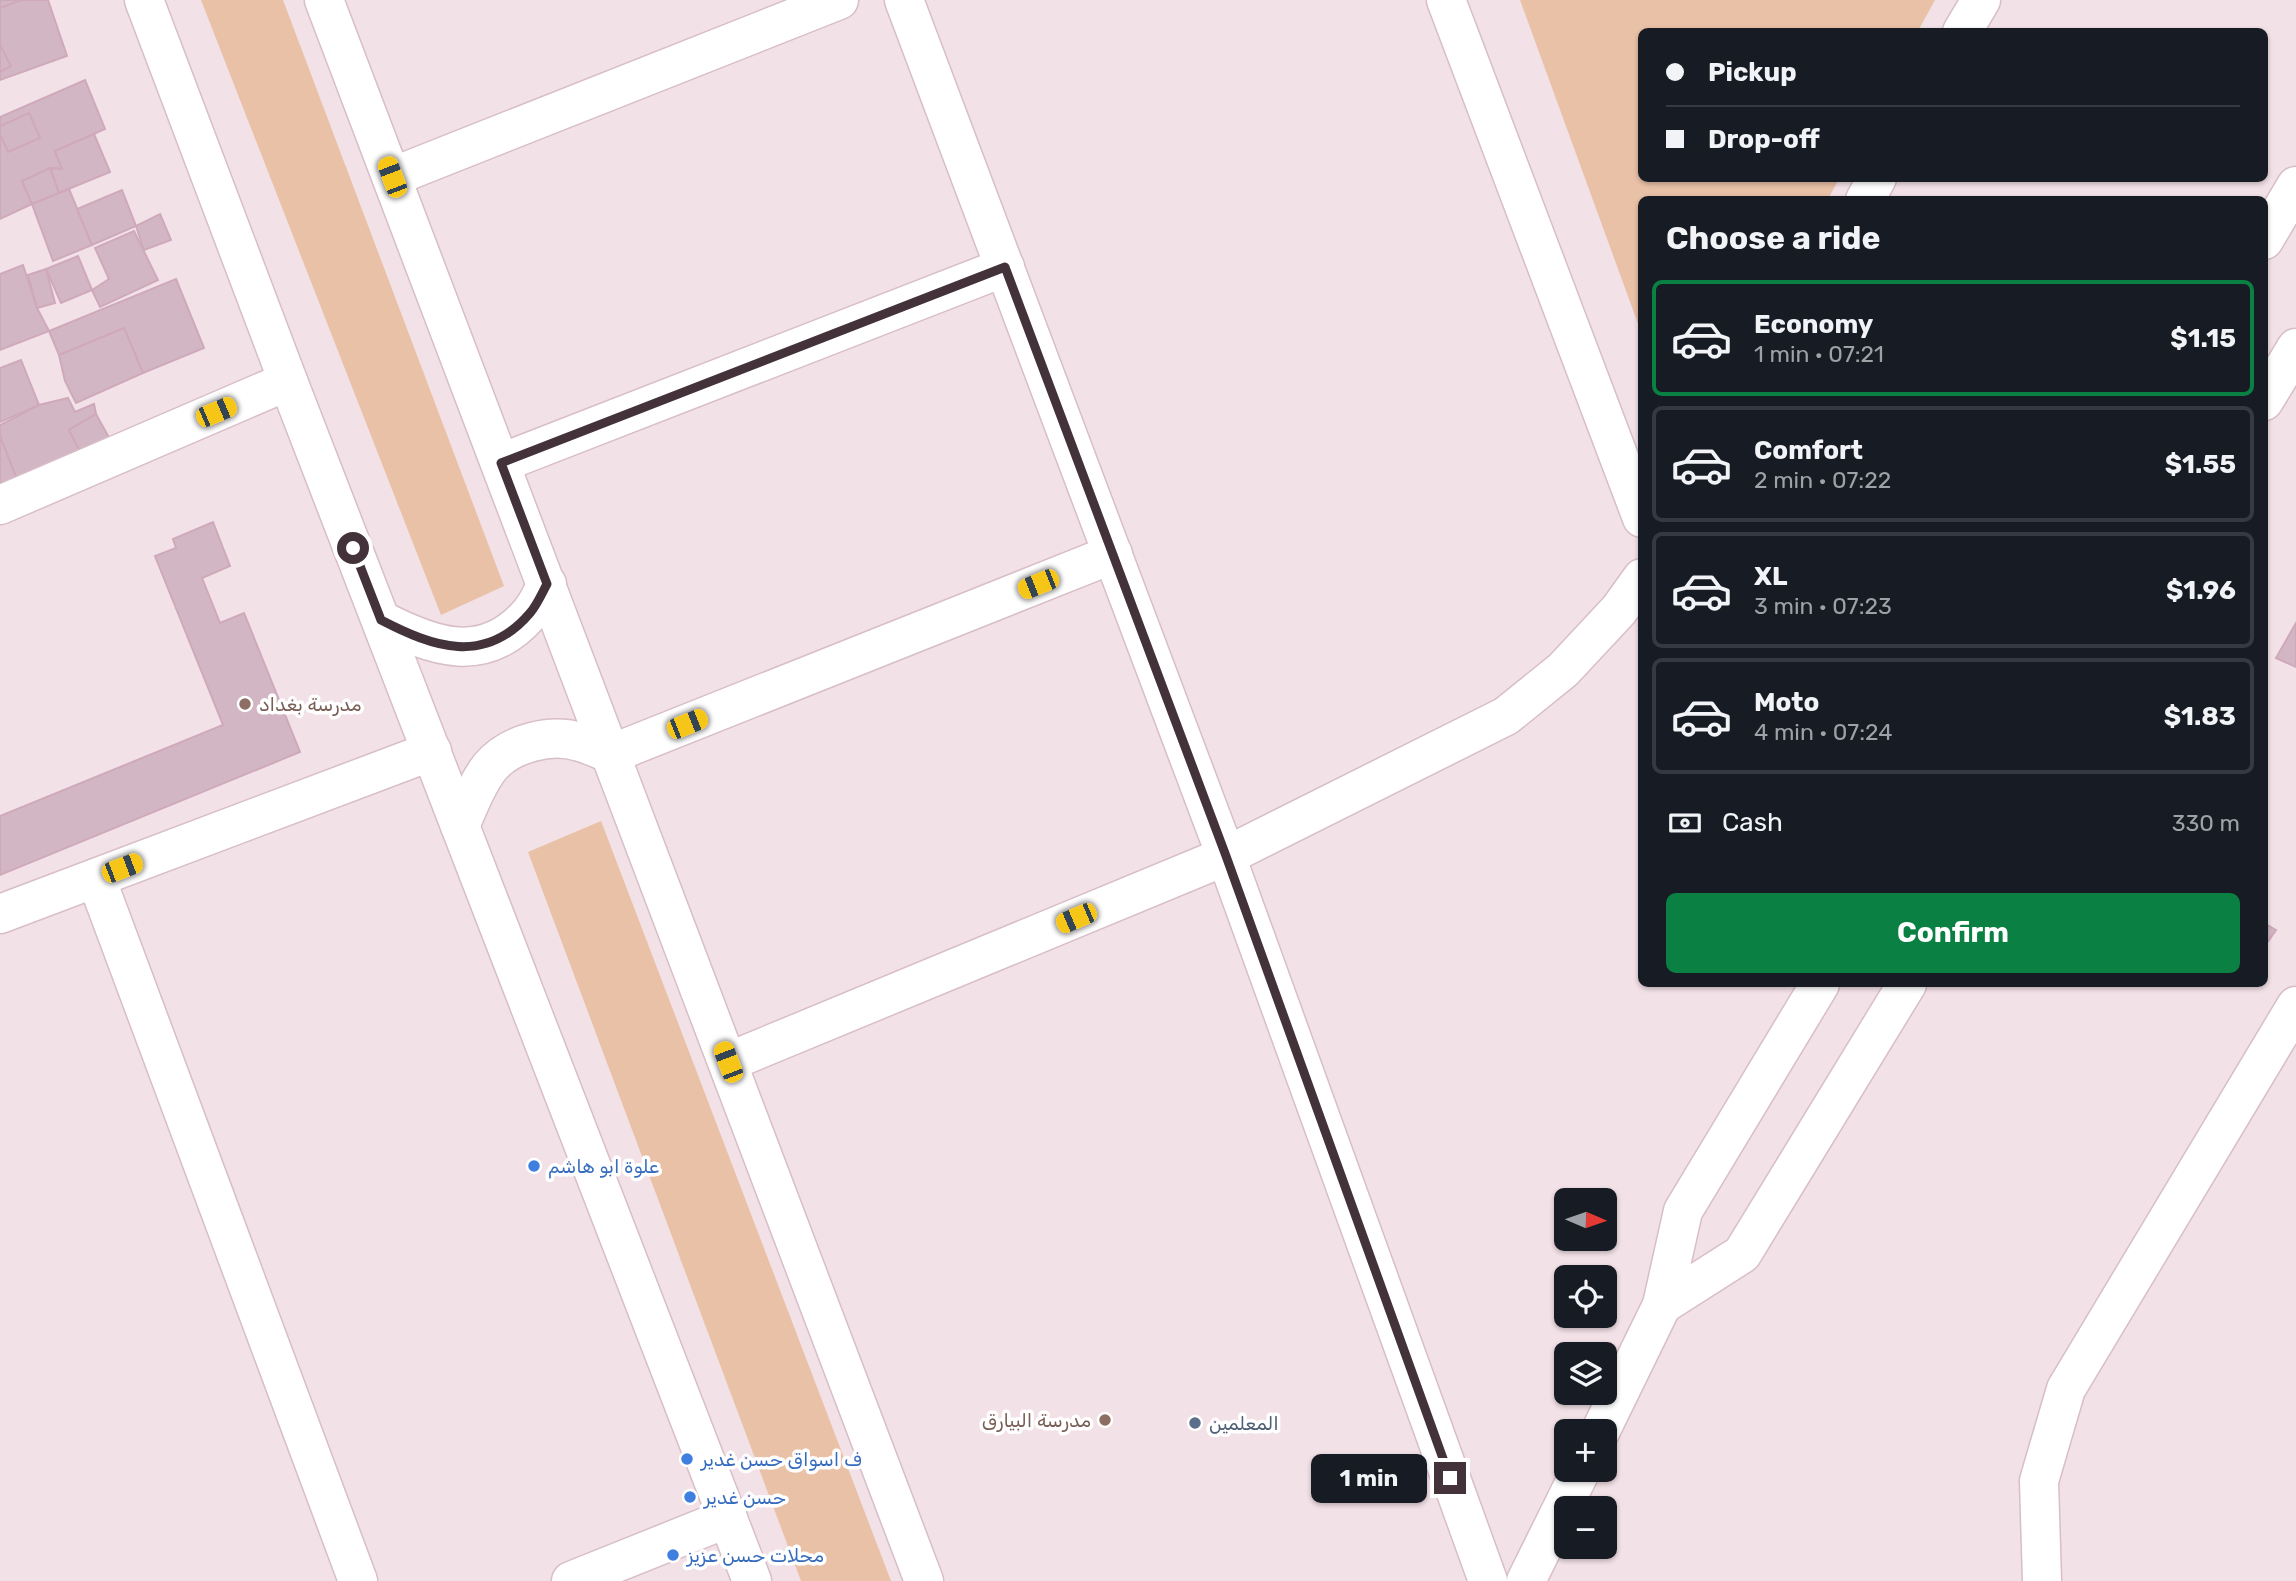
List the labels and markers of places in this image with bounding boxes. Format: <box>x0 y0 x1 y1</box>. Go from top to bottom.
place label: مدرسة بغداد <box>259 693 361 716</box>
marker: مدرسة بغداد <box>237 696 253 712</box>
place label: علوة ابو هاشم <box>548 1155 659 1179</box>
marker: علوة ابو هاشم <box>526 1158 542 1174</box>
place label: مدرسة البيارق <box>982 1409 1091 1432</box>
marker: مدرسة البيارق <box>1097 1412 1113 1428</box>
place label: المعلمين <box>1209 1412 1279 1435</box>
marker: المعلمين <box>1187 1415 1203 1431</box>
place label: ف اسواق حسن غدير <box>700 1448 862 1471</box>
marker: ف اسواق حسن غدير <box>679 1451 695 1467</box>
place label: حسن غدير <box>703 1486 786 1509</box>
marker: حسن غدير <box>682 1489 698 1505</box>
place label: محلات حسن عزيز <box>686 1544 824 1567</box>
marker: محلات حسن عزيز <box>665 1547 681 1563</box>

